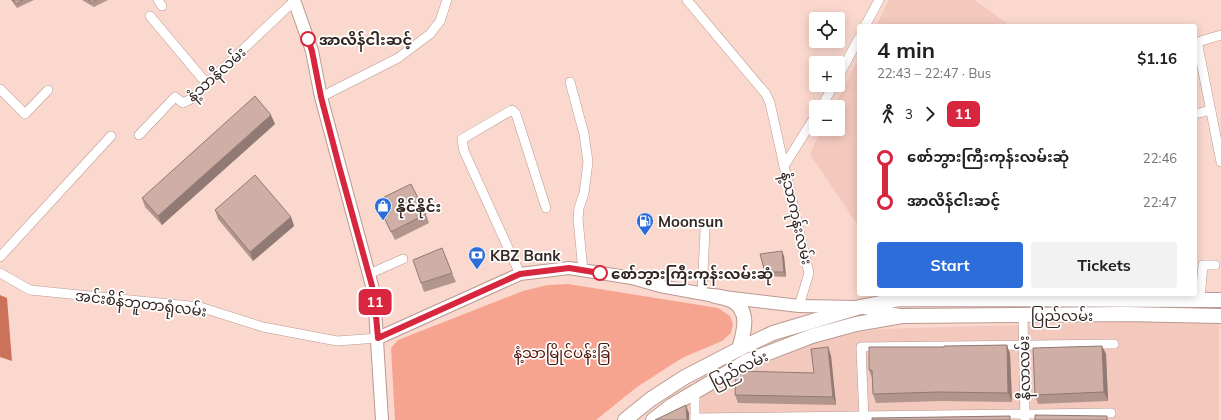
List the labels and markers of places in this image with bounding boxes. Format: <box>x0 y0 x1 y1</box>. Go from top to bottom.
place label: အာလိန်ငါးဆင့် <box>319 30 412 52</box>
marker: အာလိန်ငါးဆင့် <box>300 31 316 47</box>
shop icon: နိုင်နိုင်း <box>373 196 393 221</box>
place label: နိုင်နိုင်း <box>396 197 441 219</box>
fuel station icon: Moonsun <box>635 211 655 236</box>
place label: Moonsun <box>658 212 723 231</box>
bank icon: KBZ Bank <box>467 245 487 270</box>
place label: KBZ Bank <box>490 246 561 265</box>
place label: စော်ဘွားကြီးကုန်းလမ်းဆုံ <box>611 264 773 286</box>
marker: စော်ဘွားကြီးကုန်းလမ်းဆုံ <box>592 265 608 281</box>

